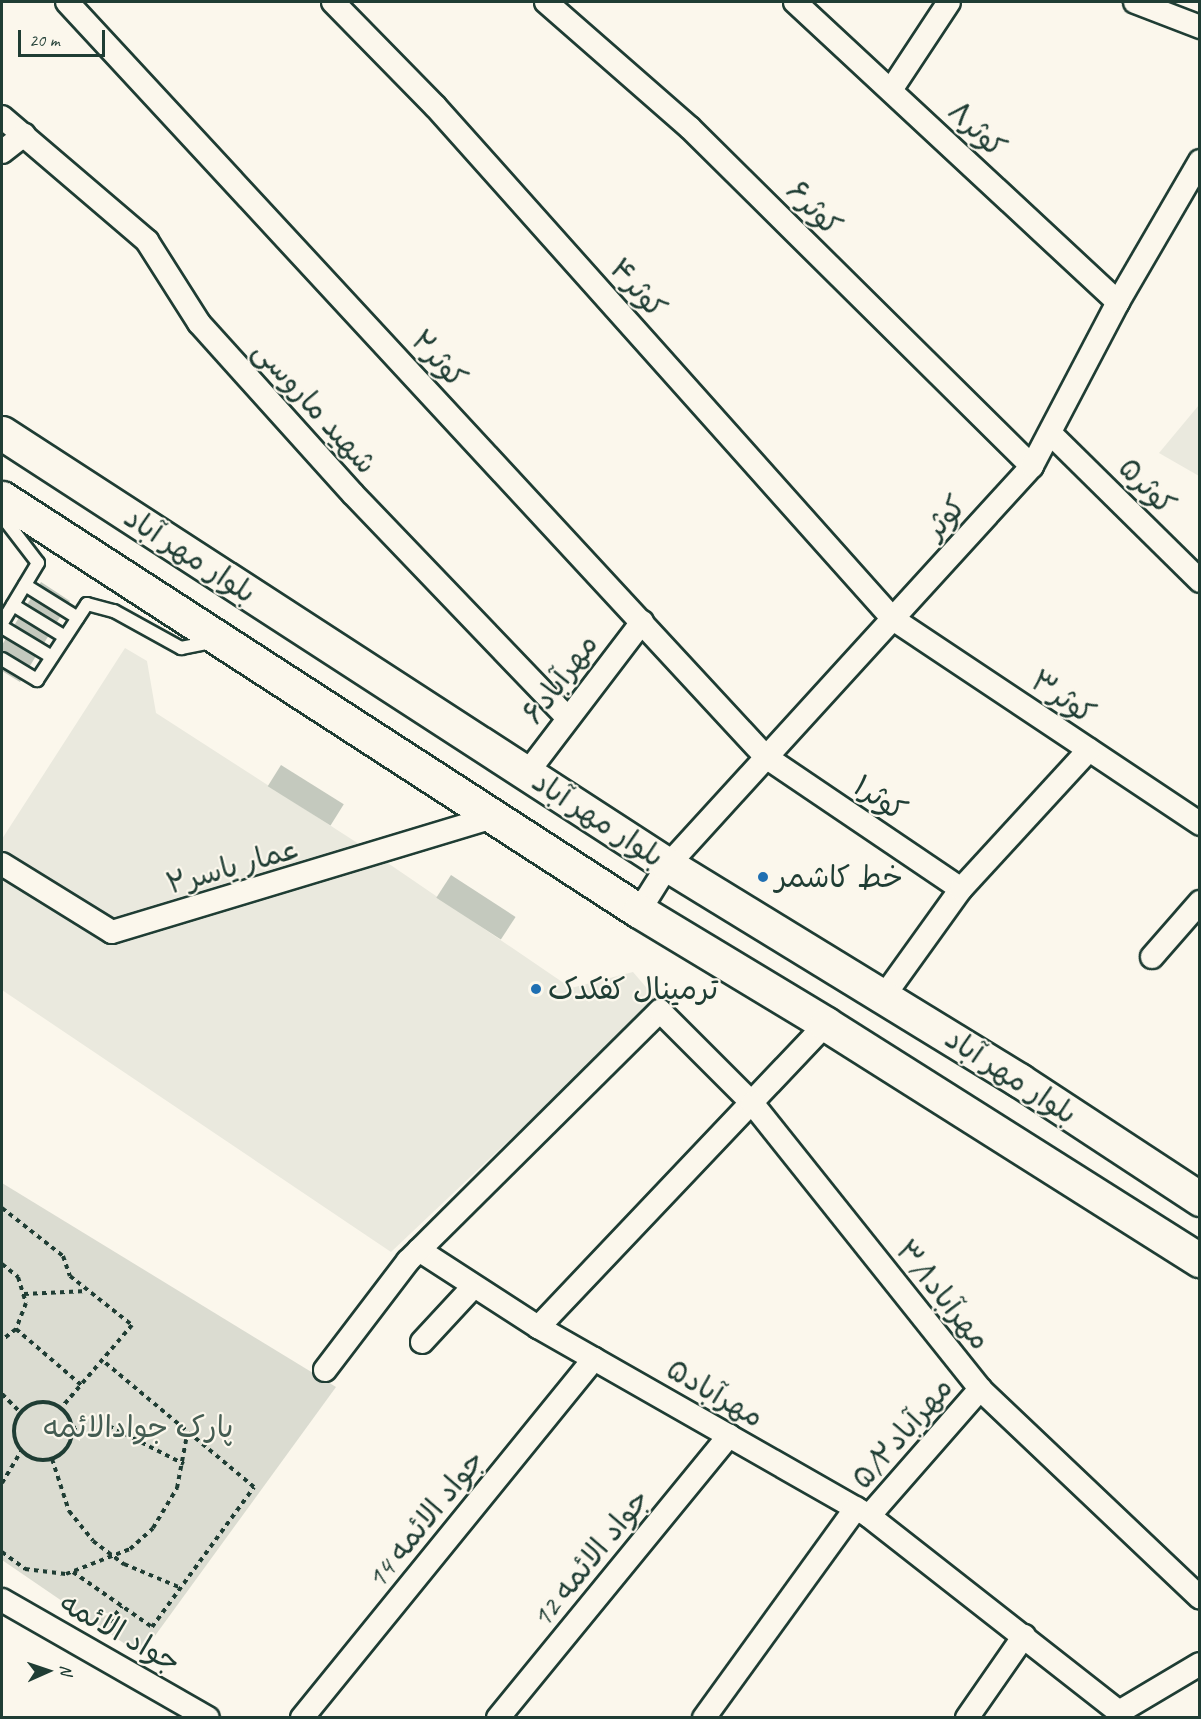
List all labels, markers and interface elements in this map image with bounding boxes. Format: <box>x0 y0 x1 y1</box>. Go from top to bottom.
scale bar <box>21 18 108 56</box>
text: 20 m <box>29 29 60 51</box>
street label: کوثر۸ <box>940 93 1014 165</box>
street label: کوثر۶ <box>779 173 849 243</box>
street label: کوثر۴ <box>602 251 674 325</box>
street label: کوثر۲ <box>403 323 475 395</box>
street label: شهید ماروسی <box>246 333 384 481</box>
street label: کوثر۵ <box>1111 450 1183 522</box>
street label: کوثر <box>916 488 974 546</box>
street label: بلوار مهر آباد <box>117 499 263 611</box>
street label: مهرآباد۶ <box>514 627 606 731</box>
street label: کوثر۳ <box>1024 662 1102 732</box>
street label: بلوار مهر آباد <box>525 763 671 875</box>
street label: کوثر۱ <box>846 767 914 829</box>
street label: عمار یاسر۲ <box>162 830 304 902</box>
place label: خط کاشمر <box>775 859 903 895</box>
marker: خط کاشمر <box>756 870 770 884</box>
place label: ترمینال کفکدک <box>548 971 718 1007</box>
marker: ترمینال کفکدک <box>529 982 543 996</box>
street label: بلوار مهر آباد <box>938 1020 1084 1132</box>
street label: مهرآباد۳/۱ <box>888 1233 998 1357</box>
street label: مهرآباد۵ <box>660 1351 770 1435</box>
street label: مهرآباد۵/۲ <box>844 1370 960 1496</box>
park label: پارک جوادالائمه <box>42 1409 234 1445</box>
street label: جواد الائمه 14 <box>358 1442 492 1596</box>
street label: جواد الائمه 12 <box>523 1481 657 1635</box>
street label: جواد الائمه <box>53 1584 187 1680</box>
north arrow <box>18 1641 78 1701</box>
text: N <box>56 1665 76 1676</box>

